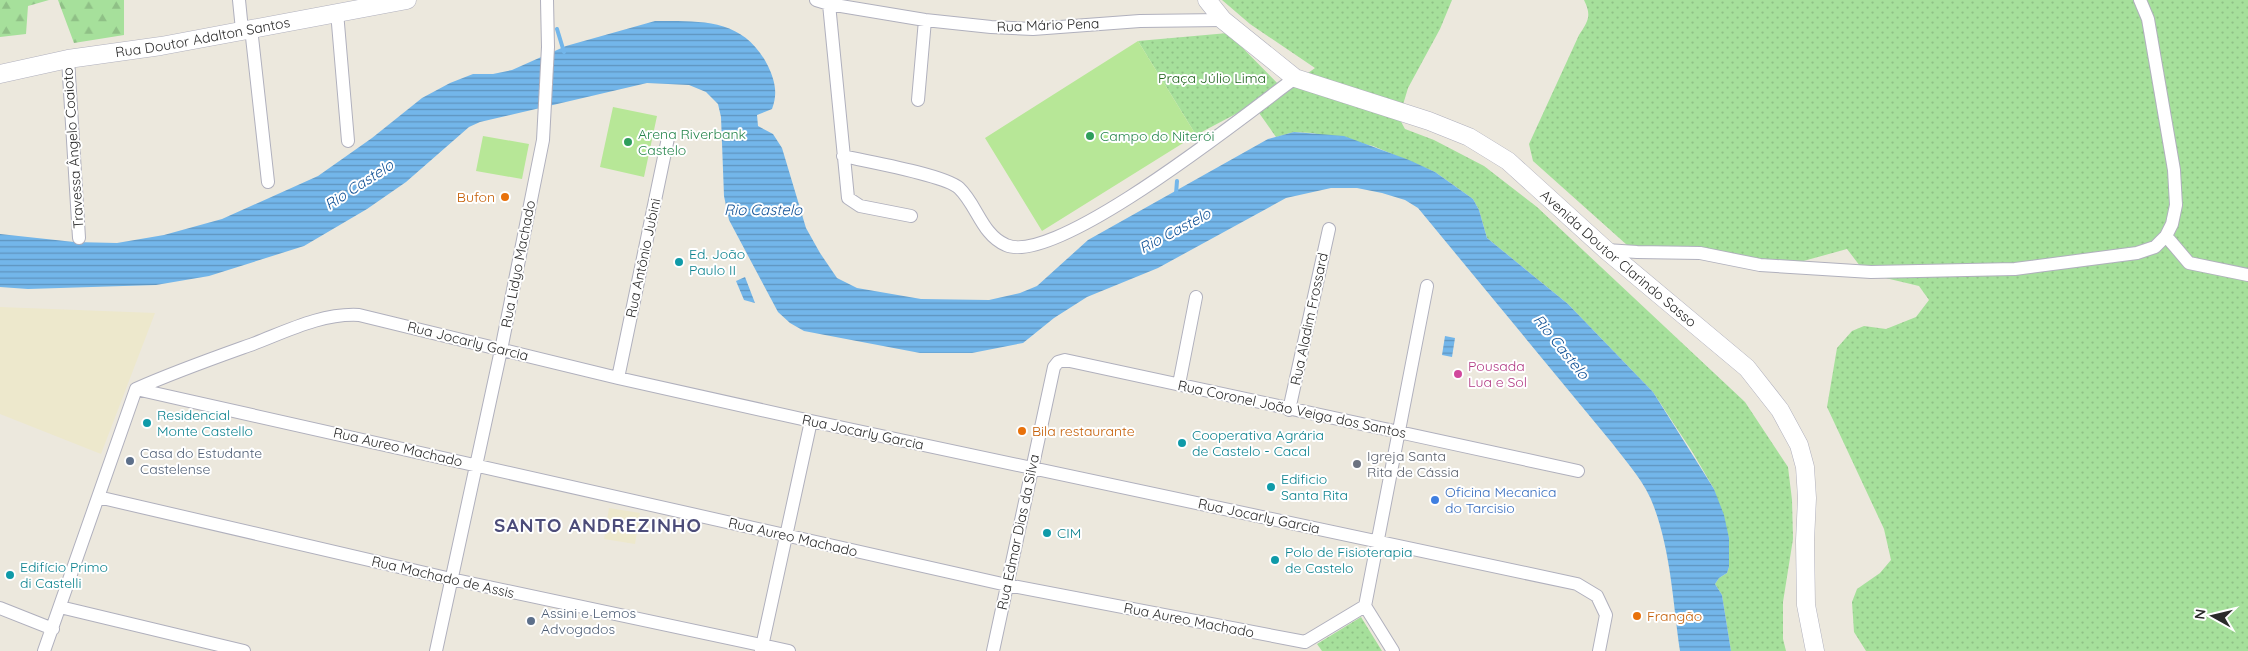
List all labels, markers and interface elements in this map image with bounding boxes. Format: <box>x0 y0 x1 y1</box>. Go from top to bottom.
street label: Rua Doutor Adalton Santos <box>114 13 291 61</box>
street label: Rua Mário Pena <box>996 14 1100 36</box>
street label: Travessa Ângelo Coaioto <box>58 67 88 229</box>
park label: Praça Júlio Lima <box>1158 69 1266 87</box>
place label: Arena Riverbank Castelo <box>638 125 746 159</box>
place label: Campo do Niterói <box>1100 127 1215 145</box>
marker: Campo do Niterói <box>1084 130 1096 142</box>
marker: Arena Riverbank Castelo <box>622 136 634 148</box>
water label: Rio Castelo <box>321 155 397 214</box>
street label: Avenida Doutor Clarindo Sasso <box>1537 186 1700 331</box>
place label: Bufon <box>457 188 495 206</box>
marker: Bufon <box>499 191 511 203</box>
street label: Rua Antônio Jubini <box>622 197 664 319</box>
street label: Rua Lidyo Machado <box>497 199 539 329</box>
water label: Rio Castelo <box>724 200 803 219</box>
water label: Rio Castelo <box>1136 203 1215 257</box>
place label: Ed. João Paulo II <box>689 245 745 279</box>
street label: Rua Aladim Frossard <box>1286 251 1332 387</box>
marker: Ed. João Paulo II <box>673 256 685 268</box>
water label: Rio Castelo <box>1529 310 1594 384</box>
street label: Rua Jocarly Garcia <box>406 317 530 365</box>
place label: Pousada Lua e Sol <box>1468 357 1527 391</box>
marker: Pousada Lua e Sol <box>1452 368 1464 380</box>
street label: Rua Coronel João Veiga dos Santos <box>1176 376 1408 442</box>
place label: Residencial Monte Castello <box>157 406 253 440</box>
street label: Rua Jocarly Garcia <box>800 410 926 454</box>
marker: Residencial Monte Castello <box>141 417 153 429</box>
place label: Bila restaurante <box>1032 422 1135 440</box>
street label: Rua Aureo Machado <box>331 423 465 471</box>
marker: Bila restaurante <box>1016 425 1028 437</box>
place label: Cooperativa Agrária de Castelo - Cacal <box>1192 426 1324 460</box>
marker: Cooperativa Agrária de Castelo - Cacal <box>1176 437 1188 449</box>
place label: Casa do Estudante Castelense <box>140 444 262 478</box>
place label: Igreja Santa Rita de Cássia <box>1367 447 1459 481</box>
street label: Rua Edmar Dias da Silva <box>993 453 1043 611</box>
marker: Casa do Estudante Castelense <box>124 455 136 467</box>
marker: Igreja Santa Rita de Cássia <box>1351 458 1363 470</box>
place label: Edificio Santa Rita <box>1281 470 1348 504</box>
marker: Edificio Santa Rita <box>1265 481 1277 493</box>
place label: Oficina Mecanica do Tarcisio <box>1445 483 1556 517</box>
street label: Rua Jocarly Garcia <box>1196 494 1322 538</box>
marker: Oficina Mecanica do Tarcisio <box>1429 494 1441 506</box>
district label: SANTO ANDREZINHO <box>494 513 702 537</box>
street label: Rua Aureo Machado <box>726 513 860 561</box>
place label: CIM <box>1057 524 1081 542</box>
marker: CIM <box>1041 527 1053 539</box>
place label: Polo de Fisioterapia de Castelo <box>1285 543 1412 577</box>
street label: Rua Machado de Assis <box>370 552 516 602</box>
marker: Polo de Fisioterapia de Castelo <box>1269 554 1281 566</box>
place label: Edifício Primo di Castelli <box>20 558 108 592</box>
marker: Edifício Primo di Castelli <box>4 569 16 581</box>
north arrow <box>2188 591 2238 641</box>
street label: Rua Aureo Machado <box>1122 599 1256 641</box>
place label: Assini e Lemos Advogados <box>541 604 636 638</box>
place label: Frangão <box>1647 607 1702 625</box>
text: N <box>2190 608 2210 621</box>
marker: Frangão <box>1631 610 1643 622</box>
marker: Assini e Lemos Advogados <box>525 615 537 627</box>

